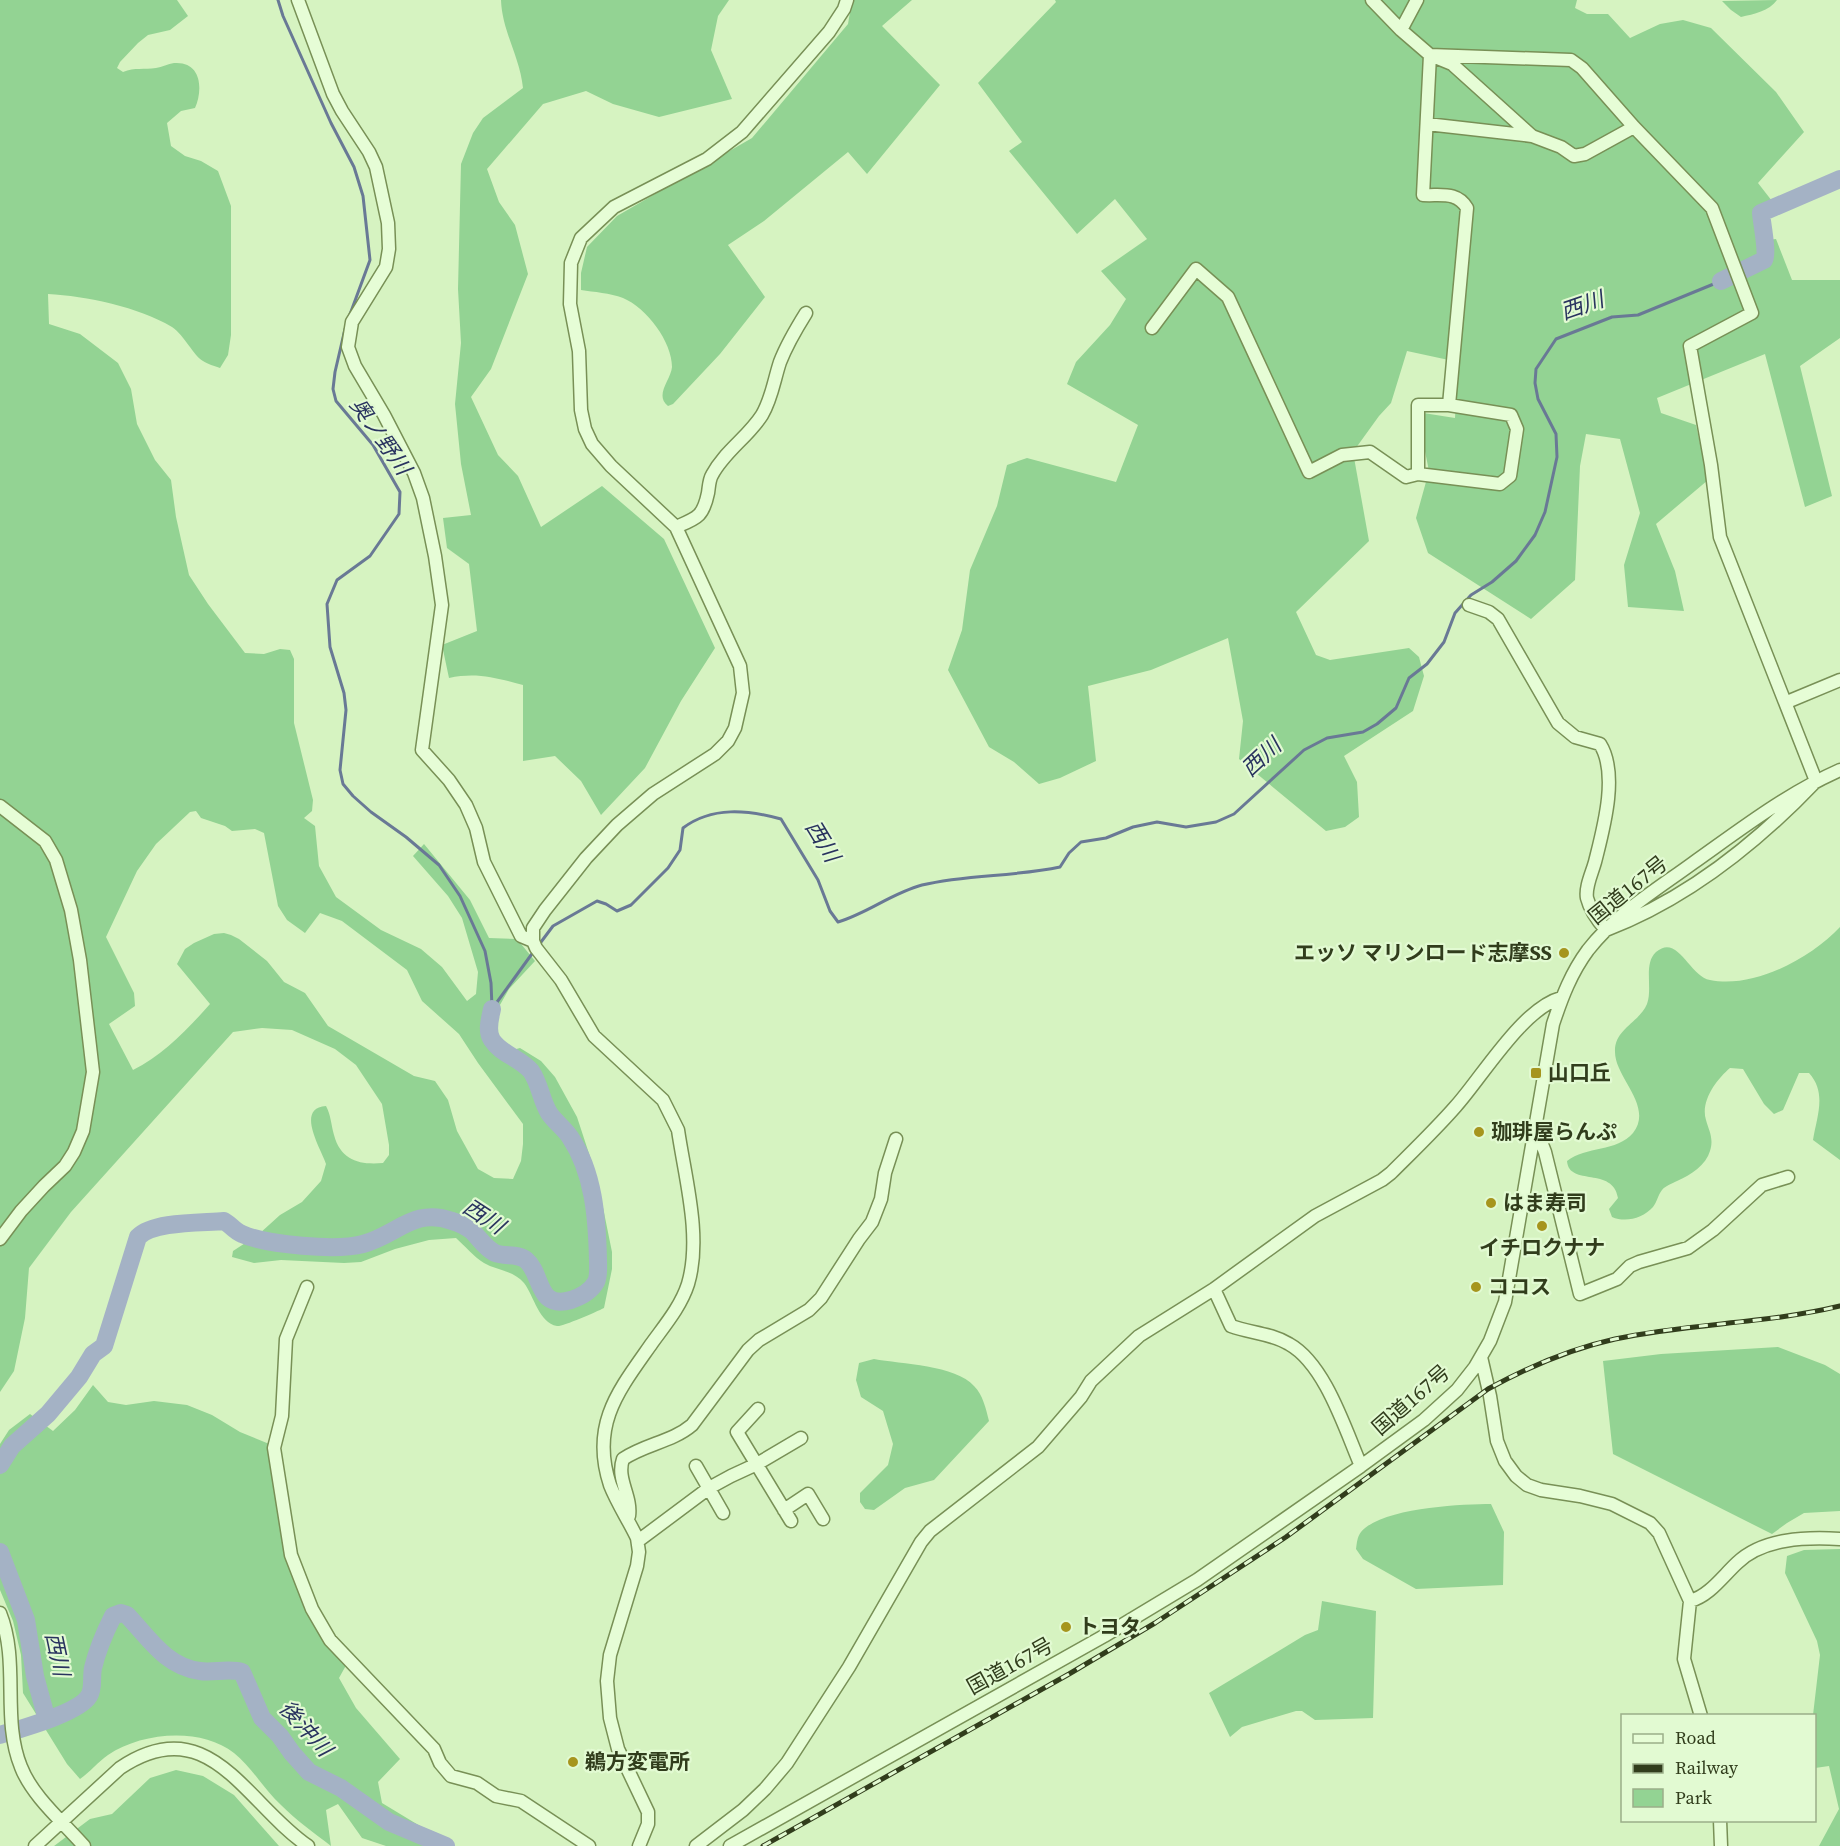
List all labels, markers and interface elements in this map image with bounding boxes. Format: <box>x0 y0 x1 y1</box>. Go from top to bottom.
water label: 西川 <box>1556 283 1610 326</box>
water label: 奥ノ野川 <box>343 391 420 482</box>
water label: 西川 <box>1235 730 1289 783</box>
water label: 西川 <box>799 814 848 869</box>
street label: 国道167号 <box>1582 849 1674 931</box>
place label: エッソ マリンロード志摩SS <box>1294 938 1552 967</box>
marker: エッソ マリンロード志摩SS <box>1557 946 1571 960</box>
place label: 山口丘 <box>1548 1058 1611 1087</box>
marker: 山口丘 <box>1529 1066 1543 1080</box>
place label: 珈琲屋らんぷ <box>1491 1117 1617 1146</box>
marker: 珈琲屋らんぷ <box>1472 1125 1486 1139</box>
place label: はま寿司 <box>1503 1188 1587 1217</box>
water label: 西川 <box>457 1191 512 1242</box>
marker: はま寿司 <box>1484 1196 1498 1210</box>
marker: イチロクナナ <box>1535 1219 1549 1233</box>
place label: イチロクナナ <box>1479 1233 1605 1262</box>
place label: ココス <box>1488 1272 1551 1301</box>
marker: ココス <box>1469 1280 1483 1294</box>
street label: 国道167号 <box>1365 1358 1456 1442</box>
place label: トヨタ <box>1078 1612 1141 1641</box>
marker: トヨタ <box>1059 1620 1073 1634</box>
water label: 西川 <box>39 1629 78 1681</box>
street label: 国道167号 <box>961 1630 1058 1701</box>
water label: 後沖川 <box>273 1693 341 1764</box>
legend <box>1621 1714 1816 1822</box>
text: Road <box>1675 1725 1716 1750</box>
place label: 鵜方変電所 <box>585 1747 690 1776</box>
marker: 鵜方変電所 <box>566 1755 580 1769</box>
text: Railway <box>1675 1755 1739 1780</box>
text: Park <box>1675 1785 1712 1810</box>

